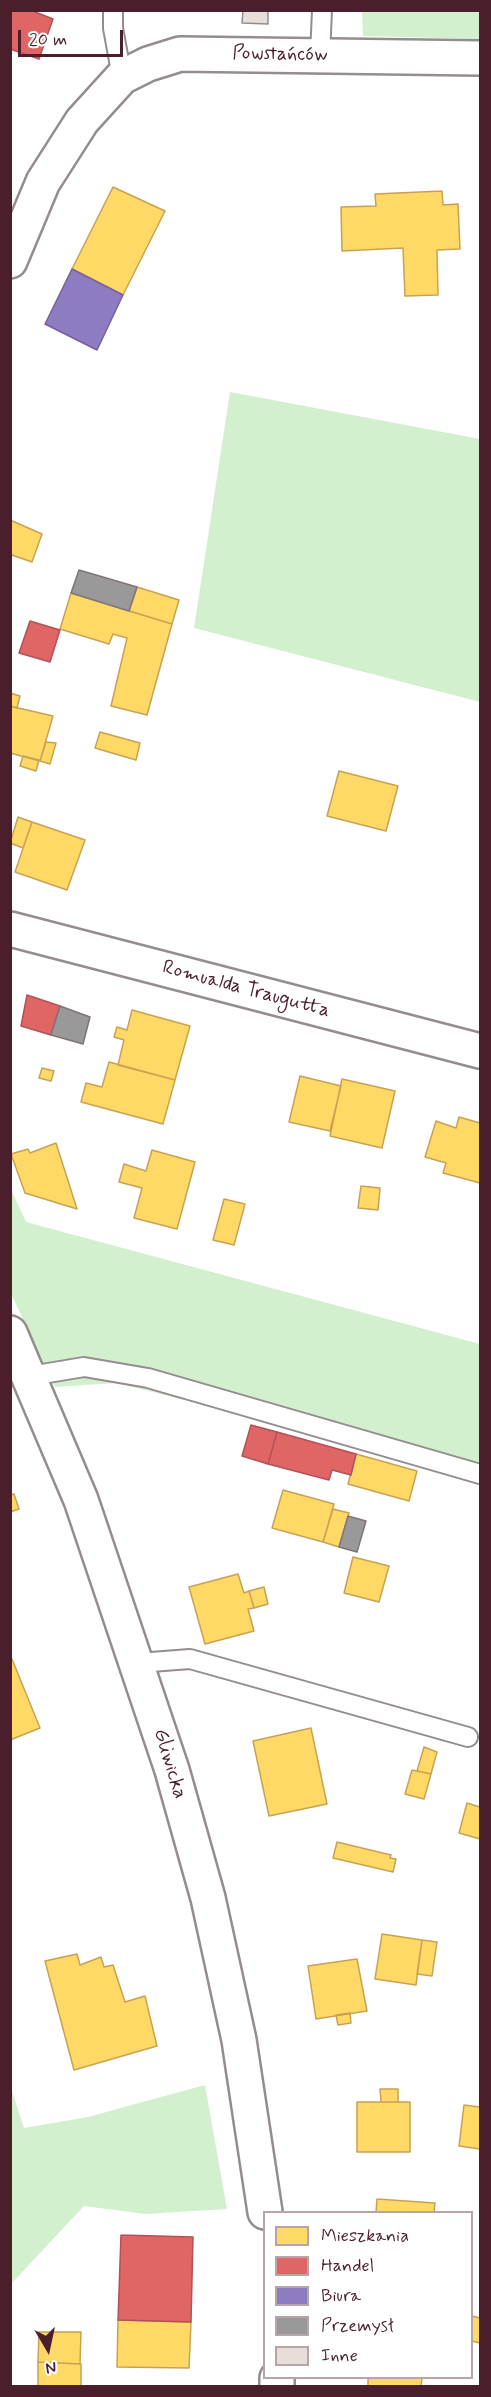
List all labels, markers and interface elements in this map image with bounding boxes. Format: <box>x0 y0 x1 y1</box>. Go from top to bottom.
scale bar <box>21 18 126 56</box>
text: 20 m <box>29 28 67 52</box>
street label: Powstańców <box>232 42 328 68</box>
street label: Romualda Traugutta <box>160 956 332 1024</box>
street label: Gliwicka <box>147 1726 191 1802</box>
legend <box>263 2211 473 2379</box>
text: Mieszkania <box>321 2224 409 2248</box>
text: Handel <box>321 2254 374 2278</box>
text: Biura <box>321 2284 361 2308</box>
text: Przemysł <box>321 2314 394 2338</box>
north arrow <box>18 2319 78 2379</box>
text: Inne <box>321 2344 358 2368</box>
text: N <box>44 2356 58 2378</box>

